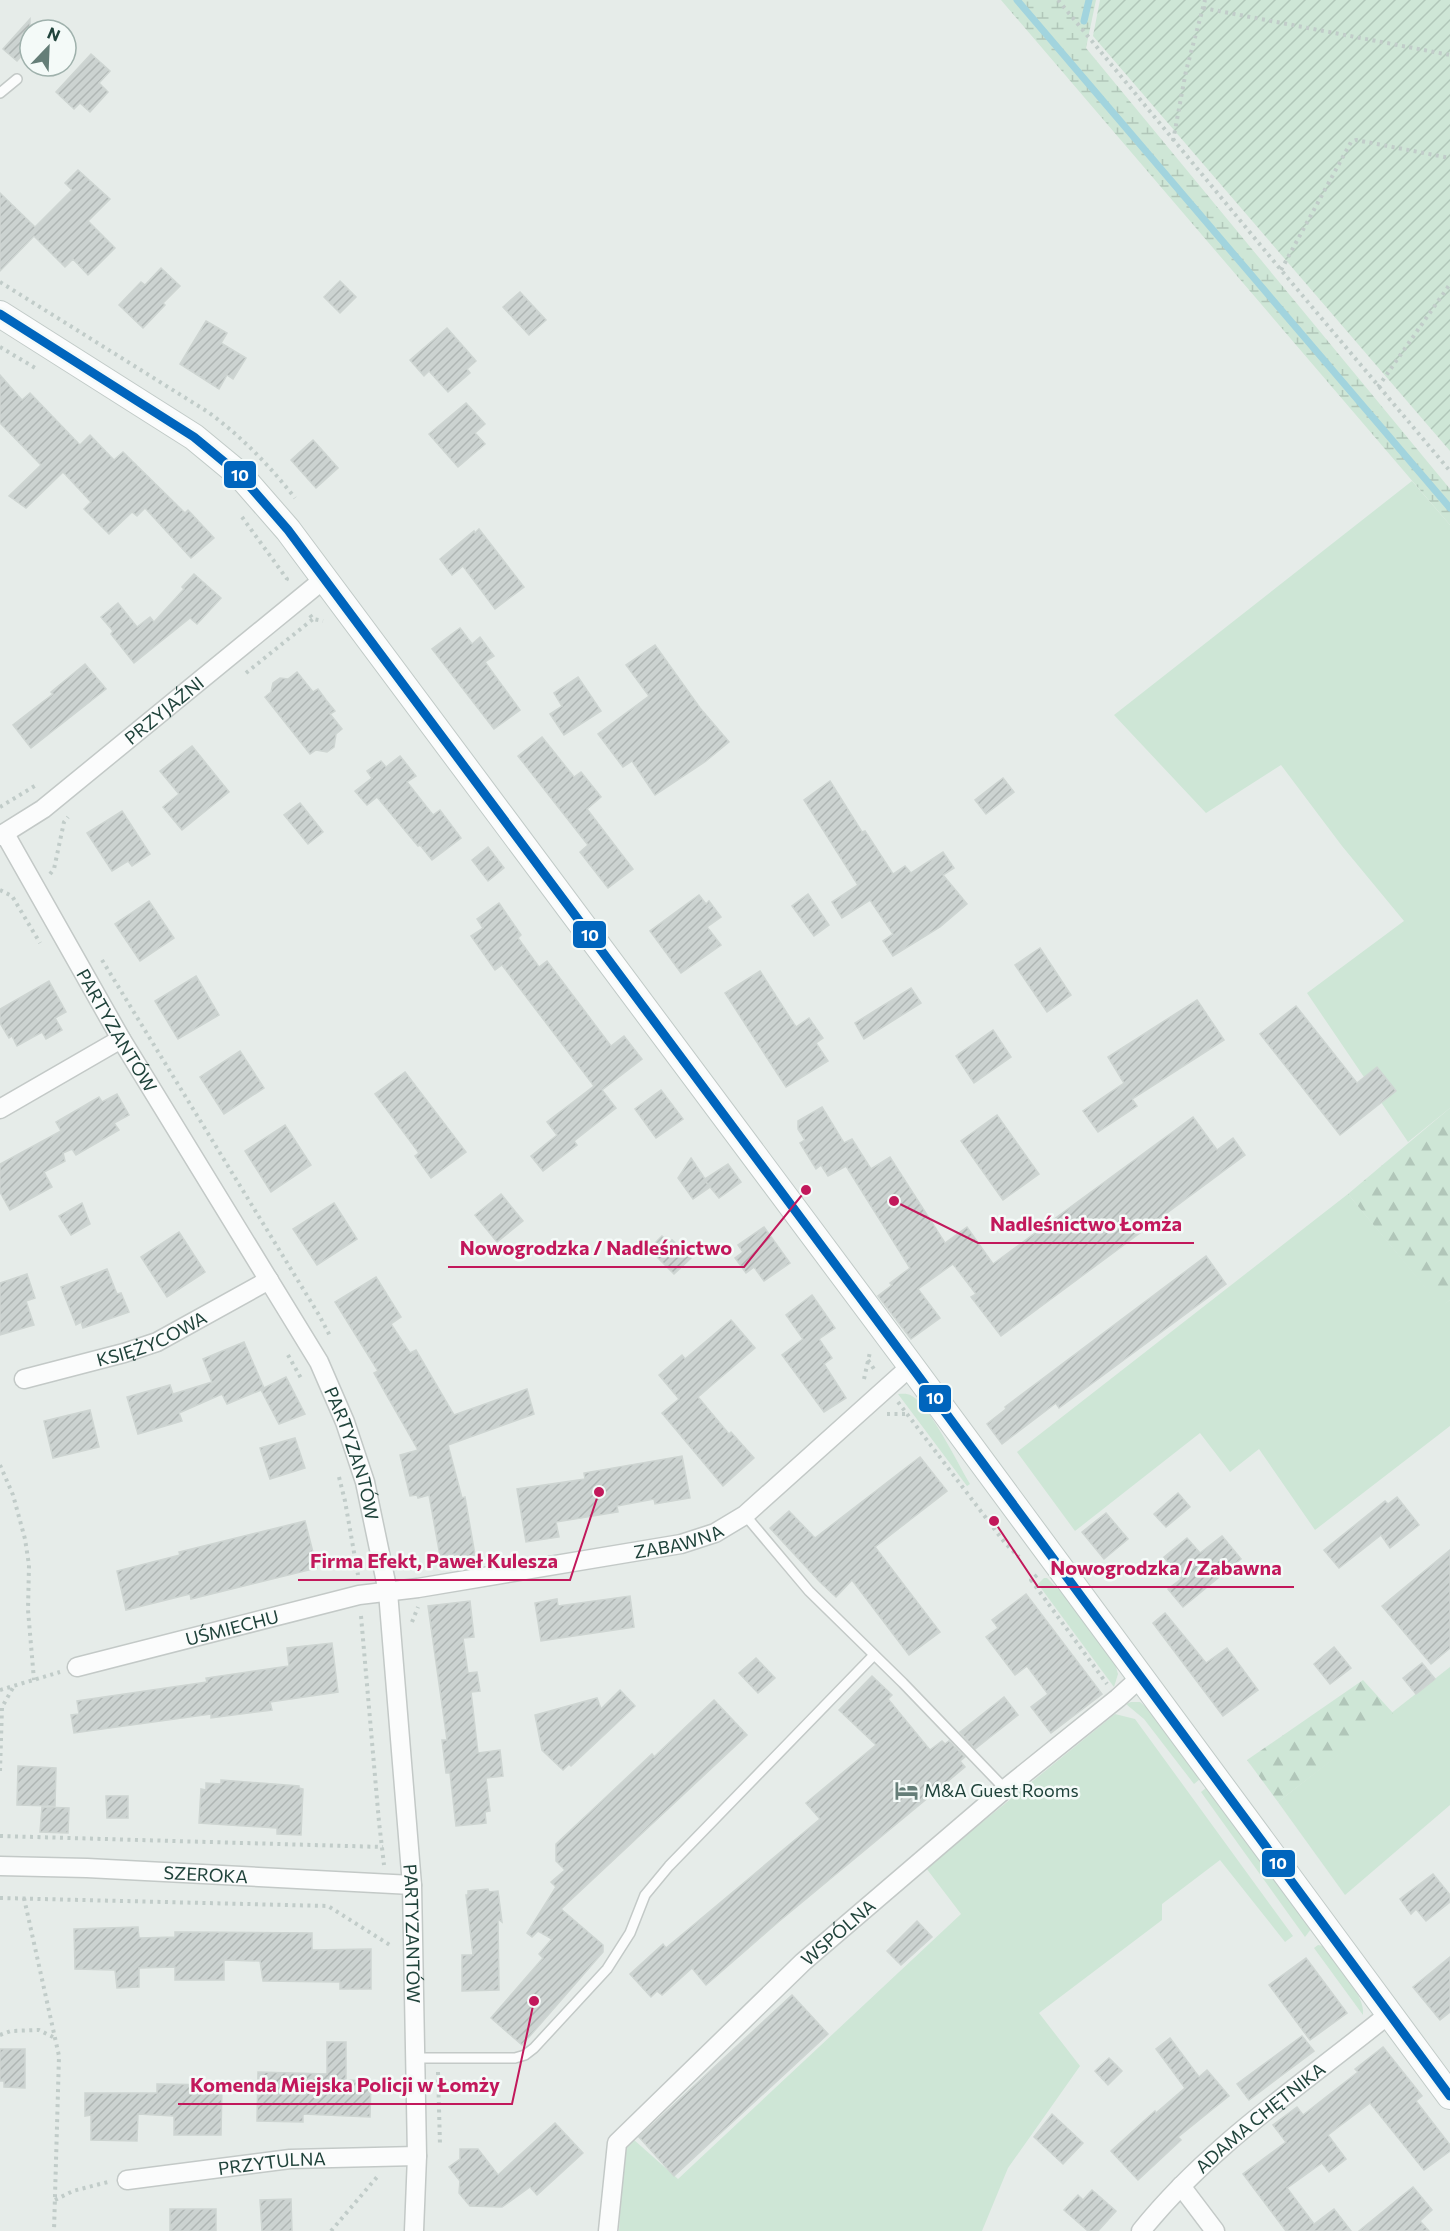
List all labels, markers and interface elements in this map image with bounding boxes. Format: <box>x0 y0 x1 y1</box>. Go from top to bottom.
north arrow <box>18 18 78 78</box>
text: N <box>45 23 63 45</box>
line badge: 10 <box>223 460 257 489</box>
text: 10 <box>231 465 249 484</box>
street label: PRZYJAŹNI <box>120 671 208 749</box>
line badge: 10 <box>572 920 607 949</box>
text: 10 <box>581 925 599 944</box>
street label: PARTYZANTÓW <box>72 965 162 1096</box>
callout: Nadleśnictwo Łomża <box>978 1205 1194 1243</box>
text: Nadleśnictwo Łomża <box>990 1211 1182 1235</box>
callout: Nowogrodzka / Nadleśnictwo <box>448 1229 744 1267</box>
text: Nowogrodzka / Nadleśnictwo <box>460 1235 732 1259</box>
street label: KSIĘŻYCOWA <box>94 1306 210 1371</box>
street label: PARTYZANTÓW <box>320 1383 384 1522</box>
line badge: 10 <box>918 1384 952 1413</box>
text: 10 <box>926 1388 944 1407</box>
street label: ZABAWNA <box>632 1519 727 1563</box>
callout: Firma Efekt, Paweł Kulesza <box>298 1542 570 1580</box>
text: Firma Efekt, Paweł Kulesza <box>310 1548 558 1572</box>
callout: Nowogrodzka / Zabawna <box>1038 1549 1294 1587</box>
text: Nowogrodzka / Zabawna <box>1050 1555 1282 1579</box>
street label: UŚMIECHU <box>183 1605 281 1650</box>
hotel icon: M&A Guest Rooms <box>893 1777 919 1803</box>
place label: M&A Guest Rooms <box>924 1779 1079 1801</box>
line badge: 10 <box>1261 1849 1296 1878</box>
text: 10 <box>1269 1853 1287 1872</box>
street label: SZEROKA <box>163 1861 249 1887</box>
street label: PARTYZANTÓW <box>399 1863 425 2004</box>
street label: WSPÓLNA <box>796 1894 880 1970</box>
street label: ADAMA CHĘTNIKA <box>1191 2057 1329 2177</box>
callout: Komenda Miejska Policji w Łomży <box>178 2066 512 2104</box>
text: Komenda Miejska Policji w Łomży <box>190 2072 500 2096</box>
street label: PRZYTULNA <box>217 2147 326 2179</box>

